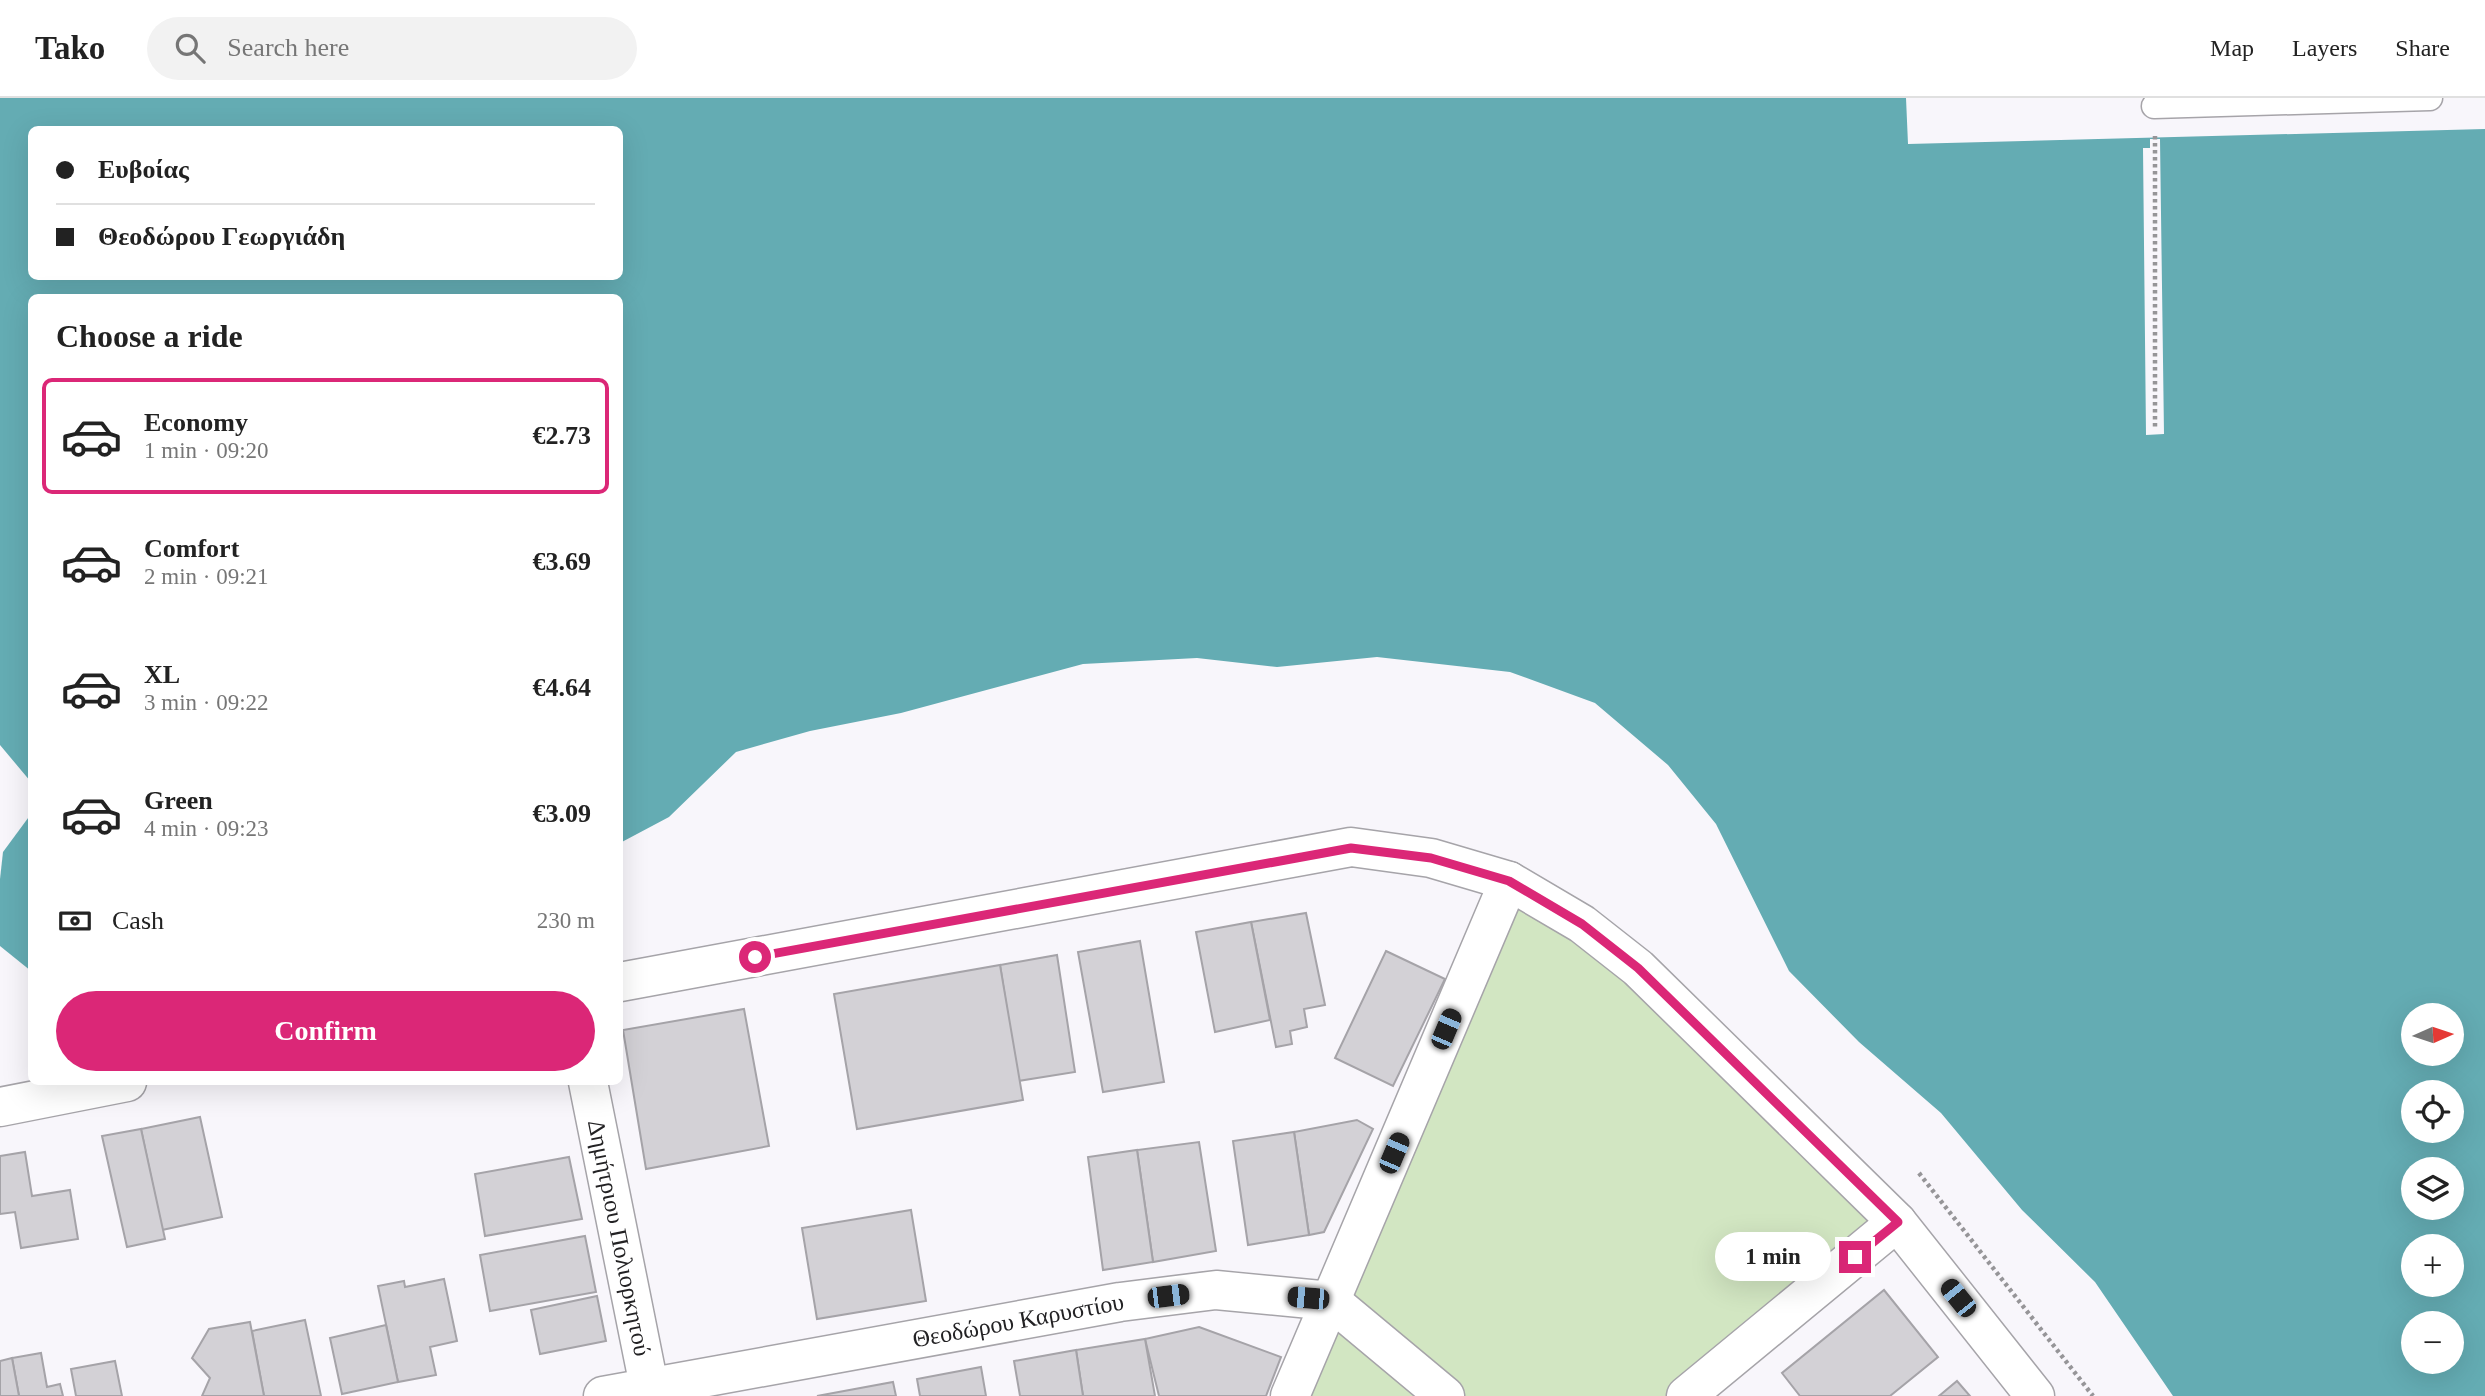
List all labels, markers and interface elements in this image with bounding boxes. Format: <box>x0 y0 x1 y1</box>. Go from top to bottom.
search box <box>147 17 637 80</box>
icon: search <box>171 29 209 67</box>
text: Tako <box>35 30 105 66</box>
text: Search here <box>227 33 349 62</box>
text: Map <box>2210 35 2254 61</box>
text: Layers <box>2292 35 2357 61</box>
text: Share <box>2395 35 2450 61</box>
text: Ευβοίας <box>98 155 189 184</box>
text: Θεοδώρου Γεωργιάδη <box>98 222 345 251</box>
text: Choose a ride <box>56 318 243 354</box>
icon: car <box>60 405 123 468</box>
text: Economy <box>144 408 248 437</box>
text: €2.73 <box>533 421 591 450</box>
text: 1 min · 09:20 <box>144 438 269 463</box>
icon: car <box>60 531 123 594</box>
text: Comfort <box>144 534 239 563</box>
text: €3.69 <box>533 547 591 576</box>
text: 2 min · 09:21 <box>144 564 269 589</box>
icon: car <box>60 657 123 720</box>
text: XL <box>144 660 180 689</box>
text: €4.64 <box>533 673 591 702</box>
text: 3 min · 09:22 <box>144 690 269 715</box>
icon: car <box>60 783 123 846</box>
text: Green <box>144 786 213 815</box>
text: €3.09 <box>533 799 591 828</box>
text: 4 min · 09:23 <box>144 816 269 841</box>
icon: cash <box>56 902 94 940</box>
text: Cash <box>112 906 164 935</box>
text: 230 m <box>537 908 595 933</box>
route start <box>739 941 771 973</box>
button: Confirm <box>56 991 595 1071</box>
north arrow <box>2401 1003 2464 1066</box>
map controls <box>2401 1003 2464 1374</box>
car <box>1429 1006 1464 1052</box>
button: locate <box>2401 1080 2464 1143</box>
street label: Δημήτριου Πολιορκητού <box>583 1117 656 1358</box>
car <box>1377 1130 1412 1176</box>
button: layers <box>2401 1157 2464 1220</box>
callout: 1 min <box>1715 1232 1830 1282</box>
button: + <box>2401 1234 2464 1297</box>
route end <box>1839 1241 1871 1273</box>
text: 1 min <box>1745 1244 1801 1269</box>
car <box>1937 1275 1980 1321</box>
car <box>1146 1283 1191 1309</box>
car <box>1287 1286 1330 1310</box>
street label: Θεοδώρου Καρυστίου <box>910 1289 1126 1352</box>
button: − <box>2401 1311 2464 1374</box>

